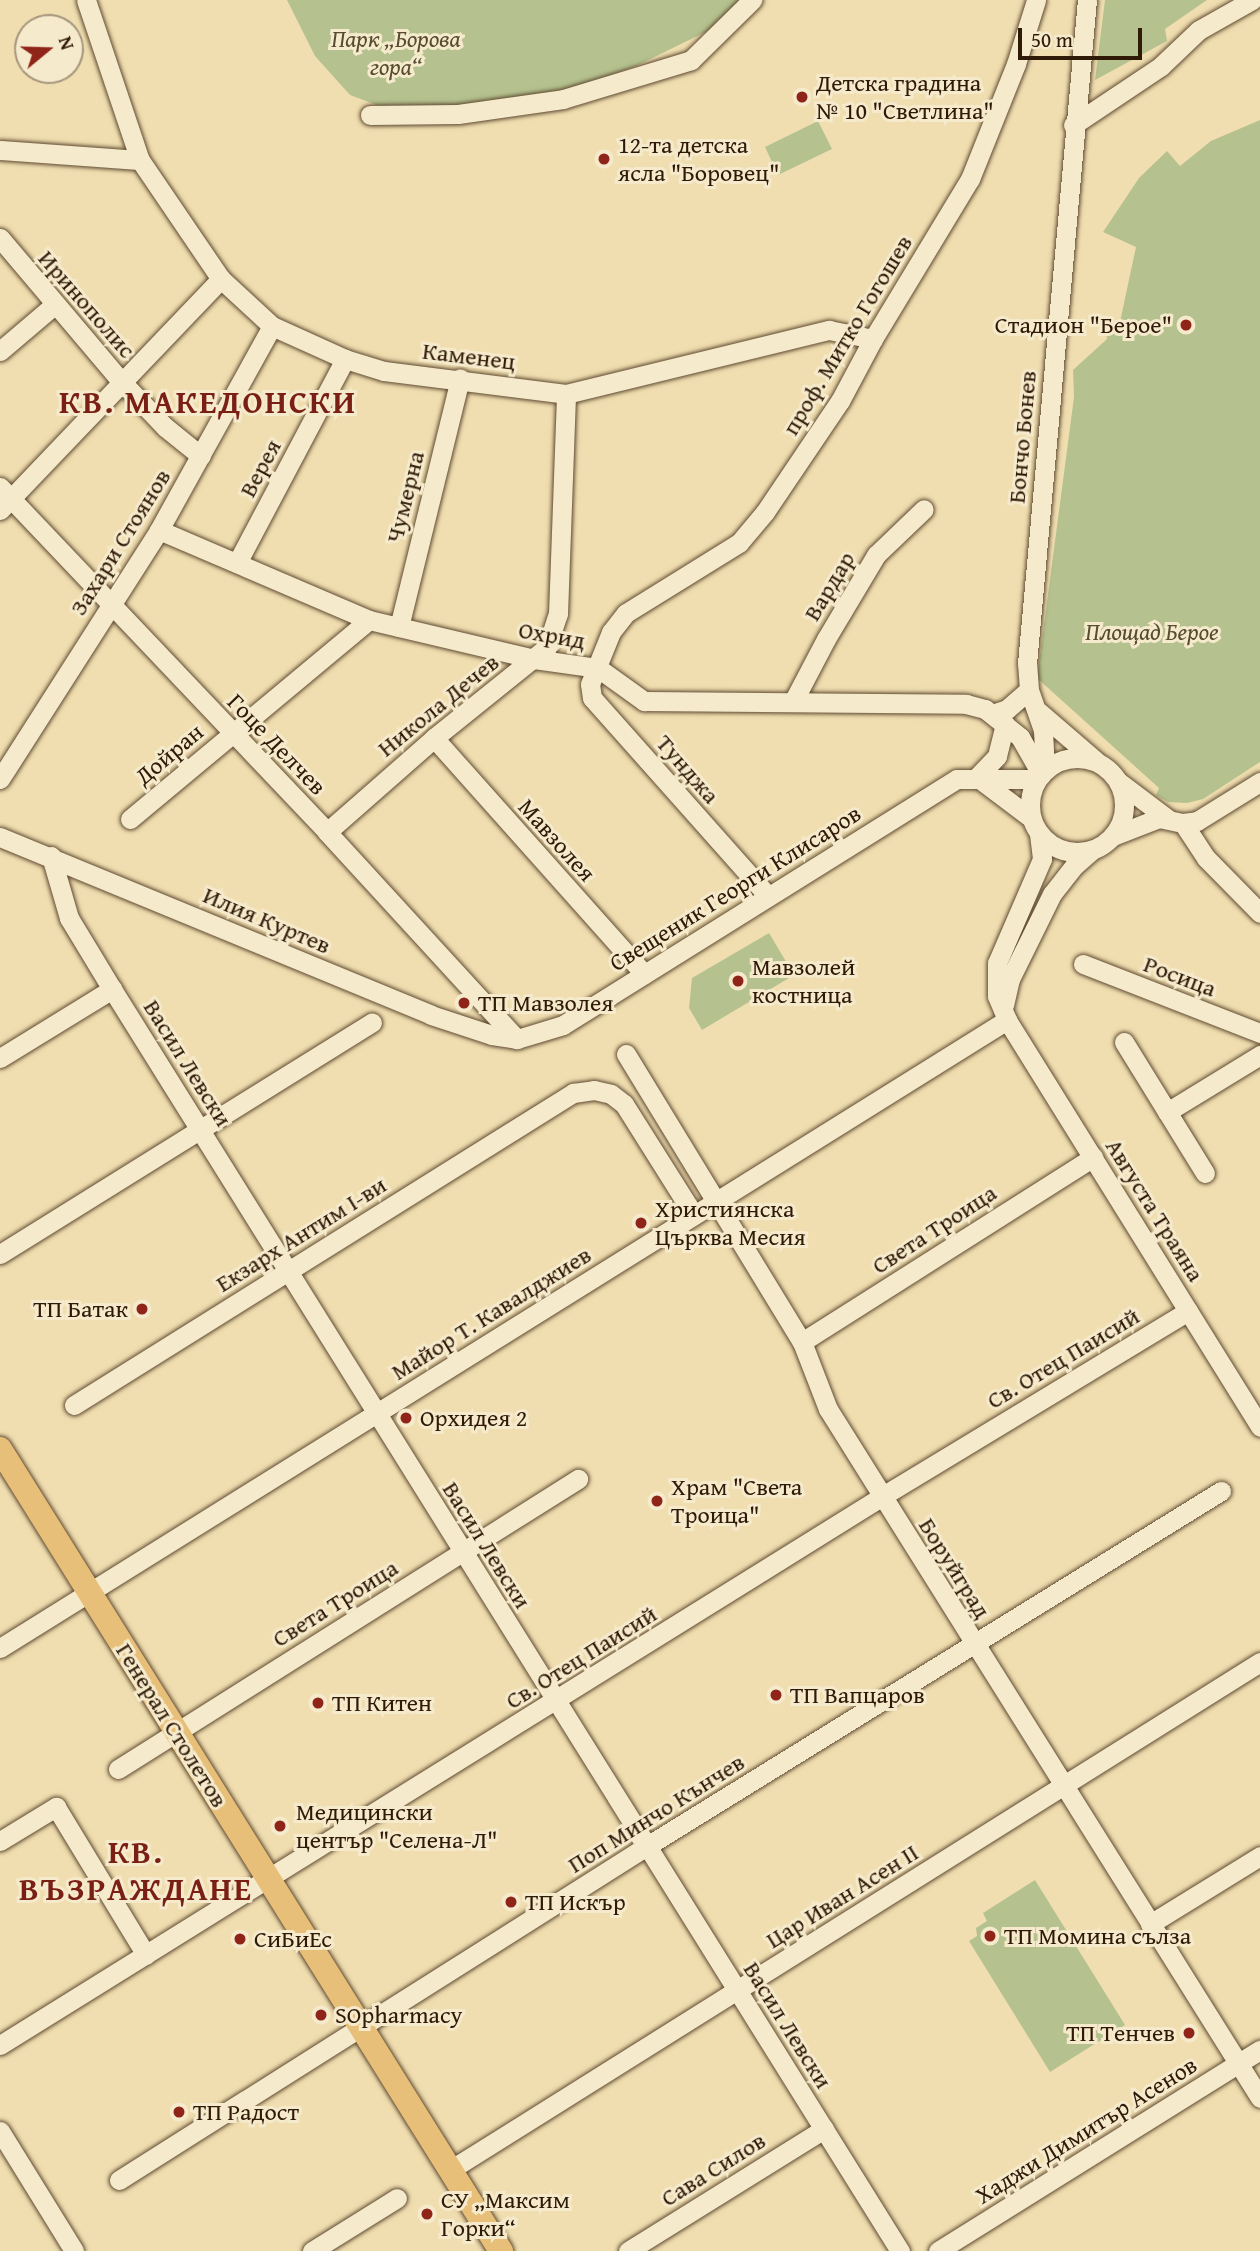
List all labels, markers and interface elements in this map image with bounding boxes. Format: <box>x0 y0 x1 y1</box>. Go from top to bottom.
north arrow <box>14 14 84 84</box>
scale bar <box>1022 14 1146 58</box>
text: 50 m <box>1031 24 1073 55</box>
park label: Парк „Борова гора“ <box>331 25 461 81</box>
text: N <box>52 32 82 53</box>
place label: Детска градина № 10 "Светлина" <box>816 69 994 125</box>
marker: Детска градина № 10 "Светлина" <box>794 89 810 105</box>
place label: 12-та детска ясла "Боровец" <box>618 131 779 187</box>
marker: 12-та детска ясла "Боровец" <box>596 151 612 167</box>
street label: проф. Митко Гогошев <box>776 230 918 440</box>
street label: Иринополис <box>32 244 142 364</box>
place label: Стадион "Берое" <box>995 311 1172 339</box>
marker: Стадион "Берое" <box>1178 317 1194 333</box>
street label: Каменец <box>421 336 517 376</box>
street label: Бончо Бонев <box>1002 370 1042 504</box>
district label: КВ. МАКЕДОНСКИ <box>61 383 355 421</box>
street label: Верея <box>233 434 287 502</box>
street label: Чумерна <box>380 448 430 546</box>
street label: Захари Стоянов <box>64 464 176 620</box>
street label: Вардар <box>797 546 861 626</box>
street label: Охрид <box>516 615 588 655</box>
park label: Площад Берое <box>1085 618 1219 646</box>
street label: Никола Дечев <box>372 647 504 763</box>
street label: Гоце Делчев <box>222 687 332 801</box>
street label: Дойран <box>129 717 209 791</box>
street label: Тунджа <box>650 729 726 809</box>
street label: Мавзолея <box>512 793 602 887</box>
street label: Свещеник Георги Клисаров <box>604 799 866 977</box>
street label: Илия Куртев <box>199 880 335 960</box>
street label: Росица <box>1140 949 1220 1003</box>
place label: Мавзолей костница <box>752 953 855 1009</box>
marker: Мавзолей костница <box>730 973 746 989</box>
place label: ТП Мавзолея <box>478 989 613 1017</box>
street label: Васил Левски <box>138 994 238 1132</box>
marker: ТП Мавзолея <box>456 995 472 1011</box>
street label: Августа Траяна <box>1100 1133 1210 1287</box>
street label: Екзарх Антим I-ви <box>211 1170 391 1298</box>
street label: Света Троица <box>866 1178 1002 1280</box>
place label: Християнска Църква Месия <box>655 1195 806 1251</box>
marker: Християнска Църква Месия <box>633 1215 649 1231</box>
street label: Майор Т. Кавалджиев <box>386 1240 596 1386</box>
place label: ТП Батак <box>33 1295 128 1323</box>
marker: ТП Батак <box>134 1301 150 1317</box>
street label: Св. Отец Паисий <box>982 1301 1144 1415</box>
place label: Орхидея 2 <box>420 1404 527 1432</box>
marker: Орхидея 2 <box>398 1410 414 1426</box>
place label: Храм "Света Троица" <box>671 1473 802 1529</box>
street label: Васил Левски <box>437 1476 537 1614</box>
marker: Храм "Света Троица" <box>649 1493 665 1509</box>
street label: Боруйград <box>913 1513 997 1623</box>
street label: Света Троица <box>267 1553 403 1653</box>
street label: Св. Отец Паисий <box>500 1599 662 1715</box>
street label: Генерал Столетов <box>110 1638 234 1812</box>
place label: ТП Вапцаров <box>790 1681 925 1709</box>
marker: ТП Вапцаров <box>768 1687 784 1703</box>
place label: ТП Китен <box>332 1689 432 1717</box>
marker: ТП Китен <box>310 1695 326 1711</box>
street label: Поп Минчо Кънчев <box>562 1747 750 1879</box>
place label: Медицински център "Селена-Л" <box>296 1798 497 1854</box>
marker: Медицински център "Селена-Л" <box>270 1816 290 1836</box>
district label: КВ. ВЪЗРАЖДАНЕ <box>20 1834 252 1909</box>
street label: Цар Иван Асен II <box>761 1838 923 1954</box>
place label: ТП Искър <box>525 1888 626 1916</box>
marker: ТП Искър <box>503 1894 519 1910</box>
place label: ТП Момина сълза <box>1004 1922 1191 1950</box>
place label: СиБиЕс <box>254 1925 332 1953</box>
marker: ТП Момина сълза <box>982 1928 998 1944</box>
marker: СиБиЕс <box>232 1931 248 1947</box>
street label: Васил Левски <box>738 1956 838 2094</box>
place label: SOpharmacy <box>335 2001 462 2029</box>
marker: SOpharmacy <box>313 2007 329 2023</box>
place label: ТП Тенчев <box>1066 2019 1175 2047</box>
marker: ТП Тенчев <box>1181 2025 1197 2041</box>
street label: Хаджи Димитър Асенов <box>970 2050 1202 2210</box>
place label: ТП Радост <box>193 2098 299 2126</box>
marker: ТП Радост <box>171 2104 187 2120</box>
street label: Сава Силов <box>656 2126 770 2212</box>
place label: СУ „Максим Горки“ <box>441 2186 570 2242</box>
marker: СУ „Максим Горки“ <box>419 2206 435 2222</box>

